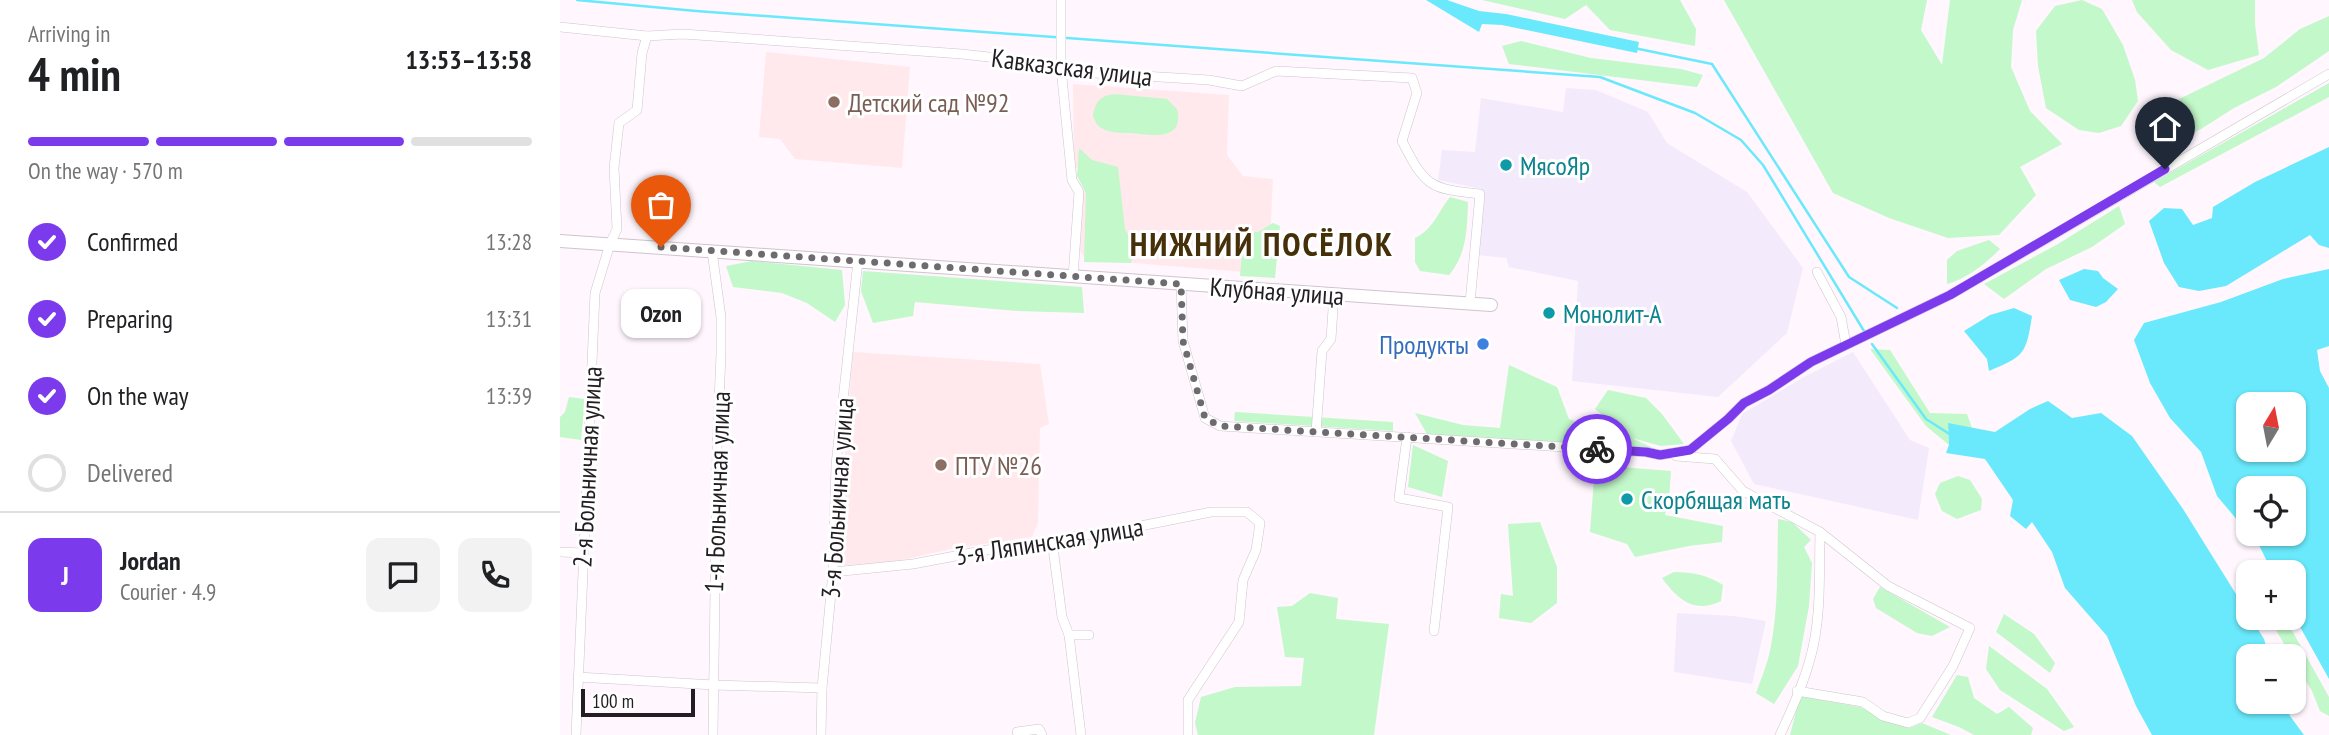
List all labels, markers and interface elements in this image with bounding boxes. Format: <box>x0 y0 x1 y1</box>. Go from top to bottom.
text: Arriving in <box>28 19 110 48</box>
street label: Кавказская улица <box>990 41 1154 93</box>
text: 13:53–13:58 <box>405 43 532 76</box>
text: 4 min <box>28 44 121 104</box>
place label: Детский сад №92 <box>848 86 1010 119</box>
marker: Детский сад №92 <box>826 94 842 110</box>
pin <box>2135 97 2195 169</box>
icon: home <box>2146 108 2184 146</box>
place label: МясоЯр <box>1520 149 1590 182</box>
text: On the way · 570 m <box>28 156 183 185</box>
marker: МясоЯр <box>1498 157 1514 173</box>
pin <box>631 175 691 247</box>
icon: bag <box>642 186 680 224</box>
district label: НИЖНИЙ ПОСЁЛОК <box>1130 222 1394 265</box>
icon: check <box>28 223 66 261</box>
text: Confirmed <box>87 225 178 258</box>
text: 13:28 <box>486 227 532 256</box>
street label: Клубная улица <box>1209 270 1345 312</box>
callout: Ozon <box>621 289 701 338</box>
place label: Монолит-А <box>1563 297 1662 330</box>
text: Ozon <box>640 299 682 328</box>
icon: check <box>28 300 66 338</box>
text: Preparing <box>87 302 173 335</box>
text: 13:31 <box>486 304 532 333</box>
marker: Монолит-А <box>1541 305 1557 321</box>
place label: Продукты <box>1379 328 1469 361</box>
marker: Продукты <box>1475 336 1491 352</box>
street label: 2-я Больничная улица <box>565 366 609 568</box>
icon: check <box>28 377 66 415</box>
text: On the way <box>87 379 189 412</box>
text: 13:39 <box>486 381 532 410</box>
street label: 1-я Больничная улица <box>697 391 737 593</box>
north arrow <box>2236 392 2306 462</box>
map controls <box>2236 392 2306 714</box>
street label: 3-я Больничная улица <box>814 396 860 600</box>
courier <box>1562 414 1632 484</box>
icon: bike <box>1578 430 1616 468</box>
place label: ПТУ №26 <box>955 449 1042 482</box>
text: Delivered <box>87 456 173 489</box>
marker: ПТУ №26 <box>933 457 949 473</box>
button: locate <box>2236 476 2306 546</box>
place label: Скорбящая мать <box>1641 483 1791 516</box>
marker: Скорбящая мать <box>1619 491 1635 507</box>
street label: 3-я Ляпинская улица <box>952 510 1146 572</box>
button: chat <box>366 538 440 612</box>
button: phone <box>458 538 532 612</box>
text: Jordan <box>120 544 181 577</box>
text: J <box>61 559 69 592</box>
button: + <box>2236 560 2306 630</box>
text: Courier · 4.9 <box>120 577 216 606</box>
button: − <box>2236 644 2306 714</box>
scale bar <box>581 686 695 718</box>
text: 100 m <box>592 689 634 713</box>

